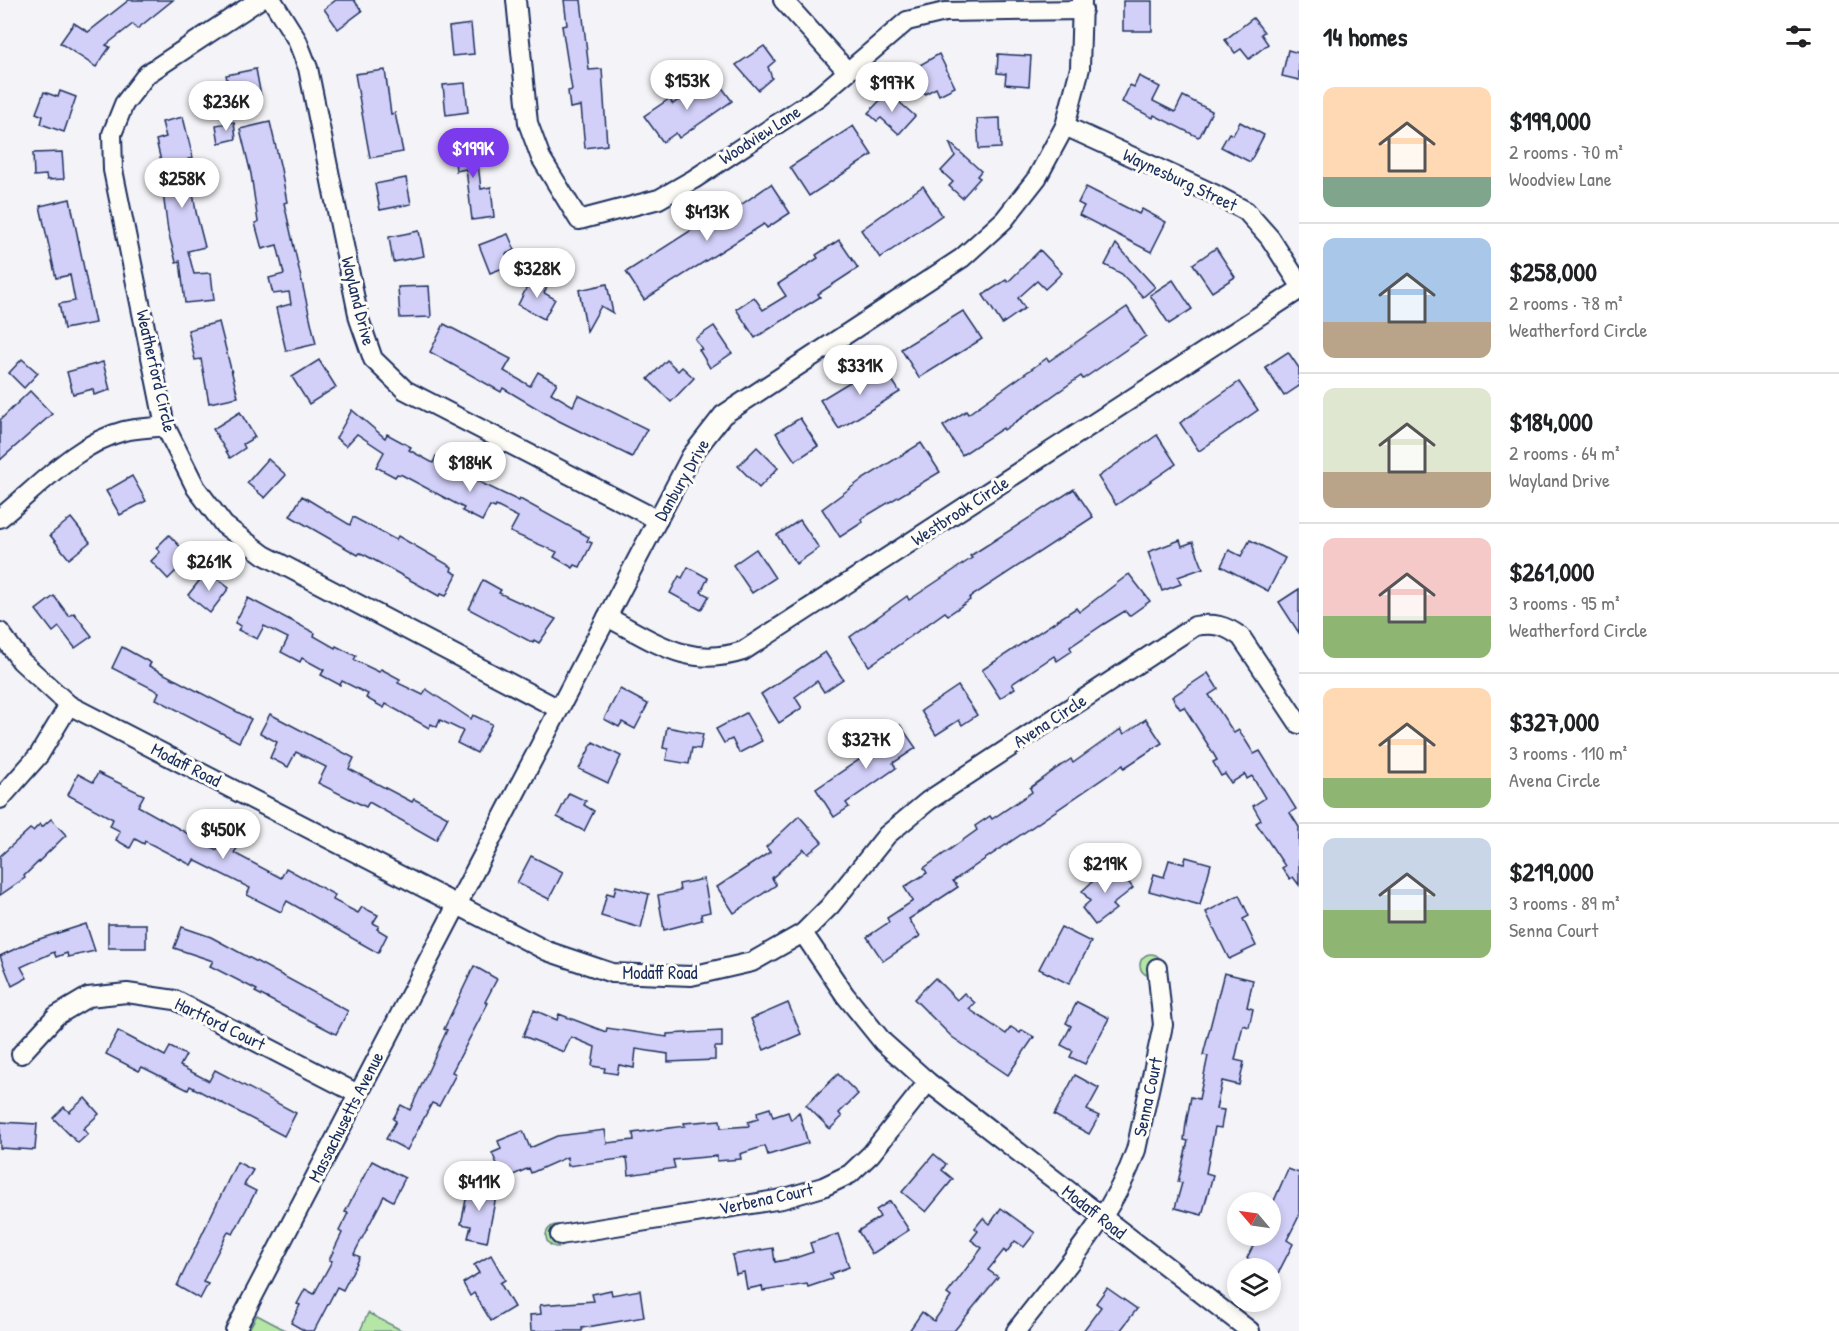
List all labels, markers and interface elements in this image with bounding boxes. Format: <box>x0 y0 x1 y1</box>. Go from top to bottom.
text: 14 homes <box>1323 19 1408 54</box>
icon: filters <box>1782 20 1815 53</box>
pin: $153K <box>645 60 729 111</box>
pin: $197K <box>850 62 934 113</box>
text: $153K <box>664 66 710 93</box>
text: $197K <box>869 68 915 95</box>
pin: $236K <box>184 81 268 132</box>
text: $236K <box>203 87 249 114</box>
street label: Woodview Lane <box>714 99 805 170</box>
text: $199,000 <box>1509 103 1591 138</box>
icon: home <box>1371 111 1443 183</box>
pin: $199K <box>431 128 515 179</box>
text: $199K <box>452 134 494 161</box>
text: 2 rooms · 70 m² <box>1509 138 1623 165</box>
street label: Waynesburg Street <box>1119 142 1242 217</box>
pin: $258K <box>140 158 224 209</box>
text: $258K <box>158 164 206 191</box>
text: Woodview Lane <box>1509 165 1612 192</box>
pin: $413K <box>665 191 749 242</box>
text: $413K <box>685 197 729 224</box>
pin: $328K <box>495 248 579 299</box>
street label: Wayland Drive <box>335 254 382 348</box>
text: $328K <box>513 254 561 281</box>
text: $258,000 <box>1509 254 1597 289</box>
icon: home <box>1371 262 1443 334</box>
text: 2 rooms · 78 m² <box>1509 289 1623 316</box>
street label: Weatherford Circle <box>130 307 183 434</box>
text: Weatherford Circle <box>1509 316 1648 343</box>
pin: $331K <box>818 345 902 396</box>
text: $331K <box>837 351 883 378</box>
text: $184,000 <box>1509 404 1593 439</box>
icon: home <box>1371 412 1443 484</box>
street label: Danbury Drive <box>648 434 715 525</box>
text: 2 rooms · 64 m² <box>1509 439 1620 466</box>
pin: $184K <box>428 442 512 493</box>
text: $184K <box>448 448 492 475</box>
text: Wayland Drive <box>1509 466 1610 493</box>
street label: Westbrook Circle <box>906 470 1013 551</box>
pin: $261K <box>167 541 251 592</box>
text: $261K <box>186 547 232 574</box>
text: $261,000 <box>1509 554 1594 589</box>
icon: home <box>1371 562 1443 634</box>
text: 3 rooms · 95 m² <box>1509 589 1619 616</box>
text: Weatherford Circle <box>1509 616 1648 643</box>
street label: Avena Circle <box>1008 688 1091 753</box>
text: $327,000 <box>1509 704 1599 739</box>
icon: home <box>1371 712 1443 784</box>
pin: $327K <box>824 719 908 770</box>
text: $327K <box>842 725 890 752</box>
street label: Modaff Road <box>147 736 225 793</box>
text: 3 rooms · 110 m² <box>1509 739 1627 766</box>
text: Avena Circle <box>1509 766 1600 793</box>
pin: $450K <box>181 809 265 860</box>
text: $450K <box>200 815 246 842</box>
pin: $219K <box>1063 843 1147 894</box>
text: $219K <box>1083 849 1127 876</box>
text: $219,000 <box>1509 854 1594 889</box>
icon: home <box>1371 862 1443 934</box>
text: 3 rooms · 89 m² <box>1509 889 1620 916</box>
text: Senna Court <box>1509 916 1598 943</box>
street label: Modaff Road <box>622 960 698 985</box>
street label: Hartford Court <box>171 991 270 1057</box>
street label: Massachusetts Avenue <box>302 1047 389 1186</box>
street label: Senna Court <box>1127 1054 1168 1139</box>
pin: $411K <box>437 1161 521 1212</box>
text: $411K <box>458 1167 500 1194</box>
street label: Verbena Court <box>717 1176 816 1221</box>
street label: Modaff Road <box>1057 1179 1132 1245</box>
north arrow <box>1227 1192 1281 1246</box>
map controls <box>1227 1192 1281 1312</box>
button: layers <box>1227 1258 1281 1312</box>

